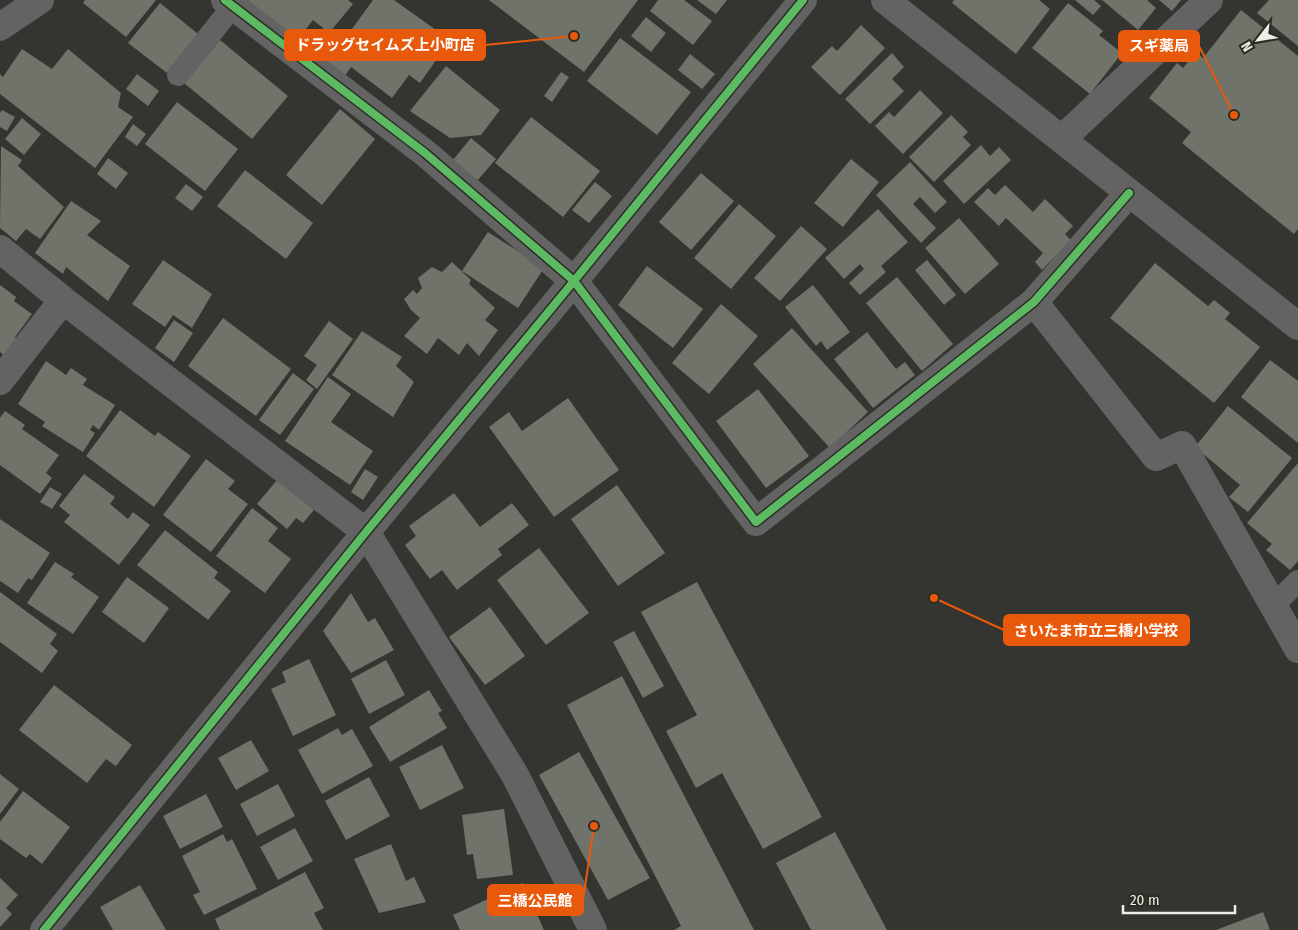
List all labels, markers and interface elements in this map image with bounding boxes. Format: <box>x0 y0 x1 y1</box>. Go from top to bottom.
north arrow <box>1233 15 1283 65</box>
callout: ドラッグセイムズ上小町店 <box>285 30 485 60</box>
callout: スギ薬局 <box>1119 31 1199 61</box>
text: ドラッグセイムズ上小町店 <box>295 36 475 54</box>
text: スギ薬局 <box>1129 37 1189 55</box>
text: N <box>1238 38 1257 54</box>
callout: さいたま市立三橋小学校 <box>1004 615 1189 645</box>
text: さいたま市立三橋小学校 <box>1014 622 1178 640</box>
scale bar <box>1123 882 1236 914</box>
callout: 三橋公民館 <box>488 885 583 915</box>
text: 20 m <box>1130 891 1160 909</box>
text: 三橋公民館 <box>497 892 573 910</box>

